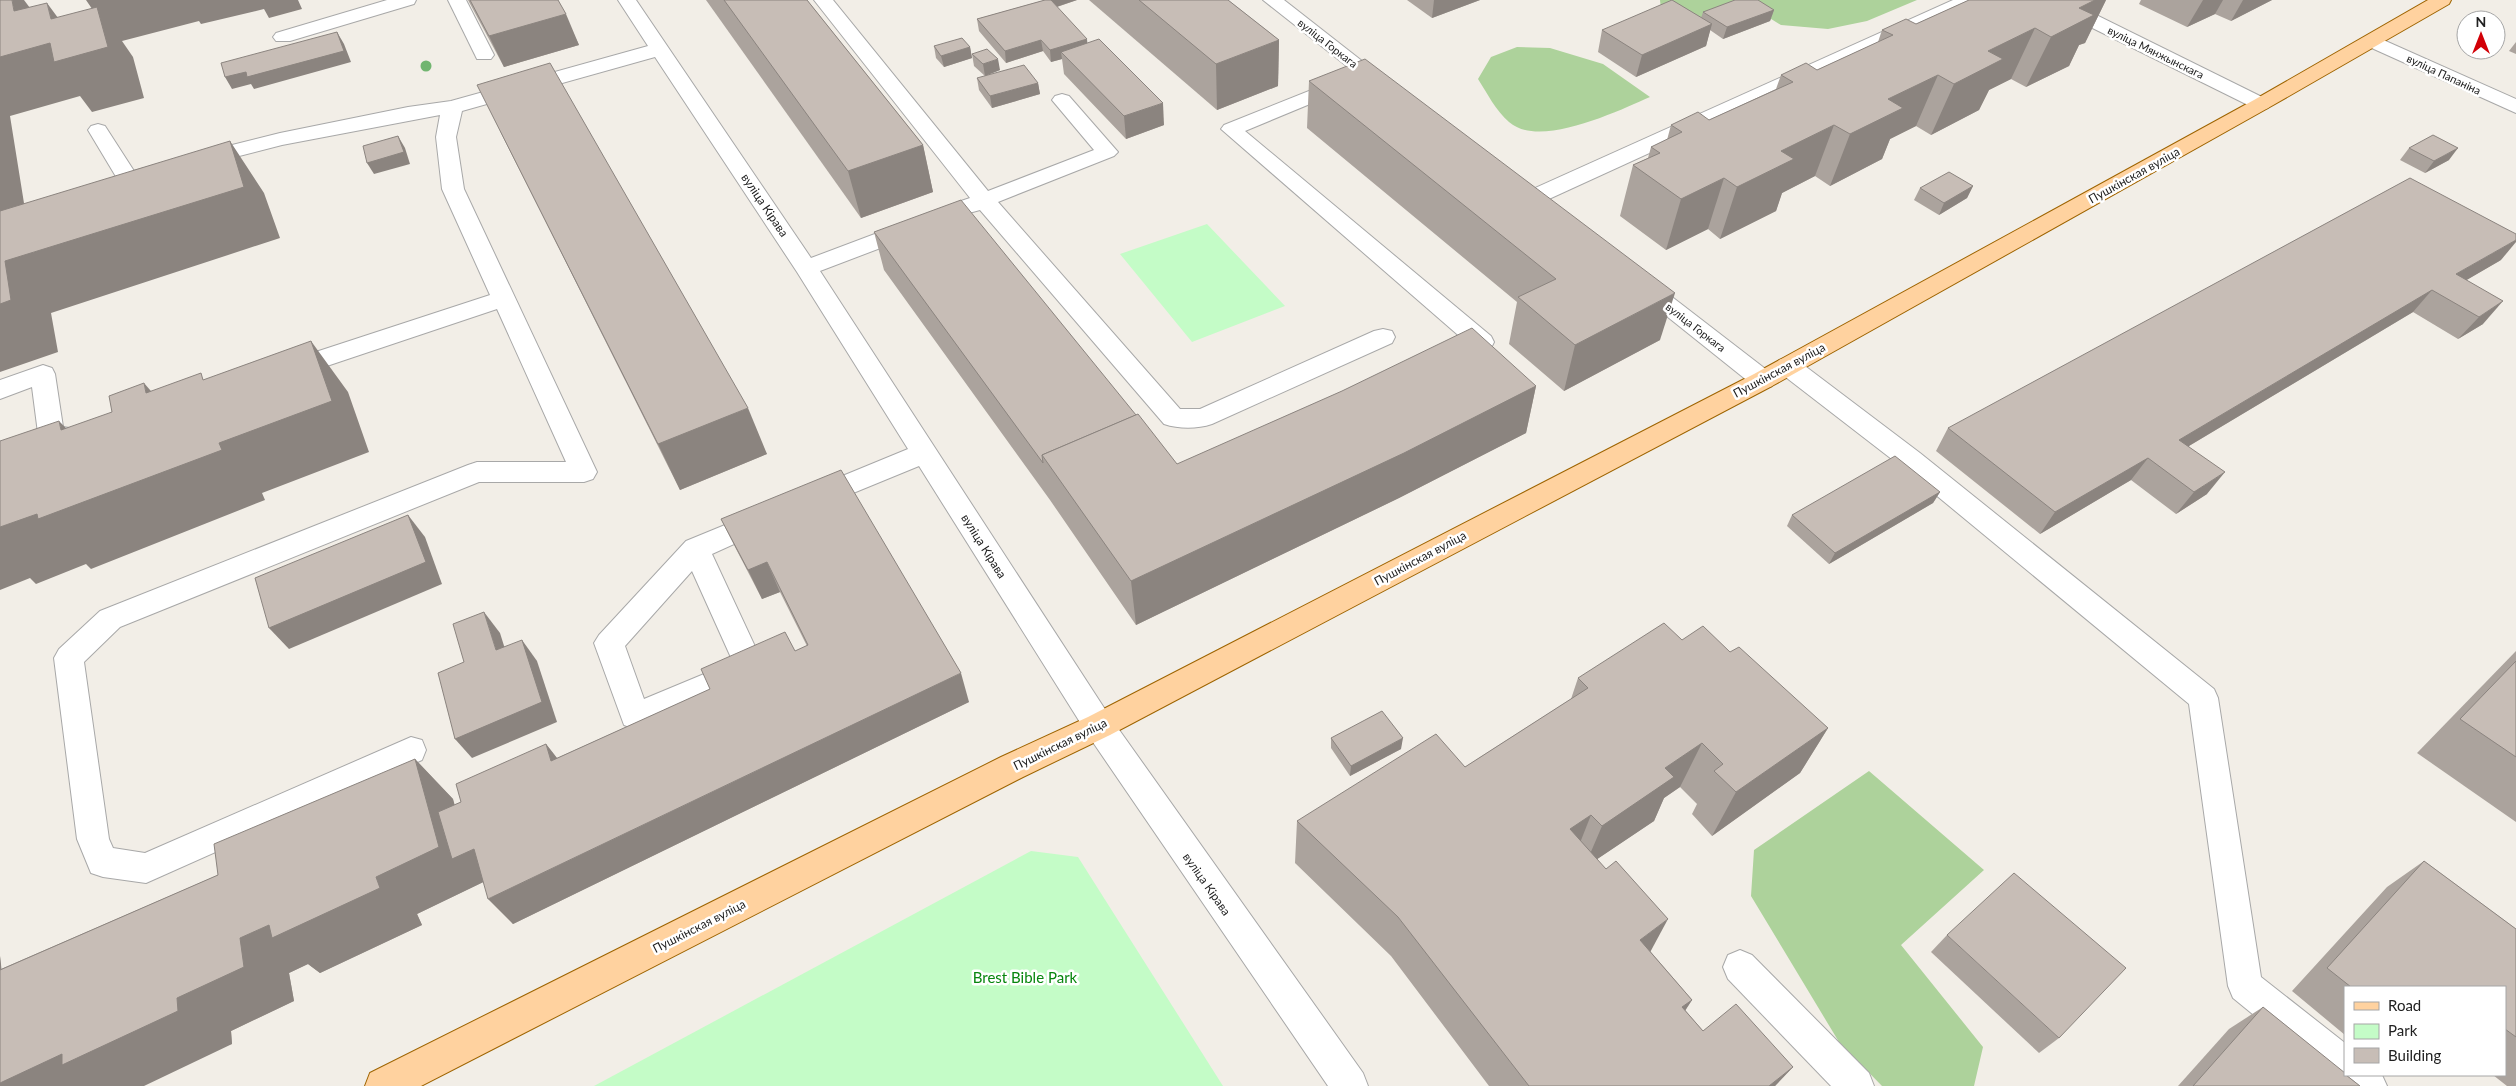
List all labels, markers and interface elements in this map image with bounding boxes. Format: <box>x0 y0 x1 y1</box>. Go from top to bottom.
north arrow <box>2456 10 2506 60</box>
text: N <box>2476 13 2486 30</box>
street label: вуліца Горкага <box>1296 16 1360 70</box>
street label: вуліца Мянжынскага <box>2106 23 2206 81</box>
street label: вуліца Папаніна <box>2405 51 2483 97</box>
street label: Пушкінская вуліца <box>2086 144 2182 206</box>
street label: вуліца Кірава <box>738 170 792 240</box>
street label: вуліца Горкага <box>1664 300 1728 354</box>
street label: Пушкінская вуліца <box>1730 339 1828 401</box>
street label: вуліца Кірава <box>958 511 1010 581</box>
street label: Пушкінская вуліца <box>1371 527 1469 589</box>
street label: Пушкінская вуліца <box>1011 715 1109 773</box>
street label: вуліца Кірава <box>1180 850 1234 918</box>
street label: Пушкінская вуліца <box>650 896 748 956</box>
park label: Brest Bible Park <box>973 968 1078 986</box>
legend <box>2344 986 2506 1076</box>
text: Road <box>2388 996 2421 1014</box>
text: Park <box>2388 1021 2418 1039</box>
text: Building <box>2388 1046 2441 1064</box>

